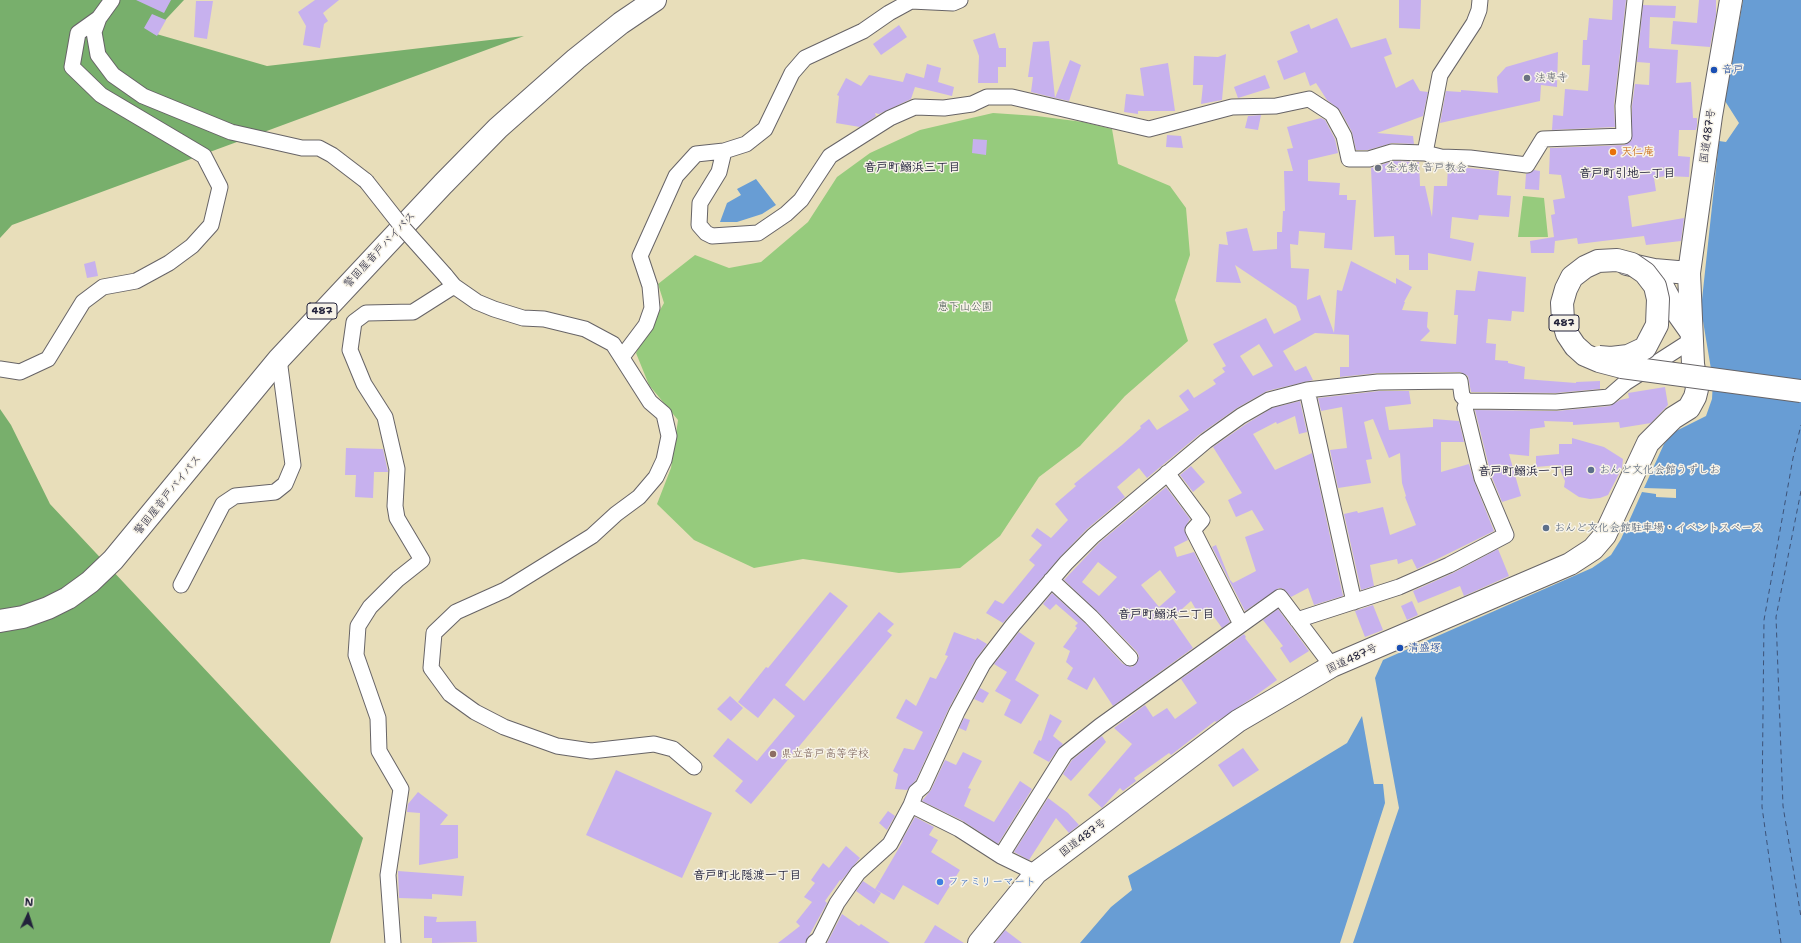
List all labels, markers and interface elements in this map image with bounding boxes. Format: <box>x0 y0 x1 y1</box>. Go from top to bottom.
place label: 音戸 <box>1722 63 1744 77</box>
marker: 音戸 <box>1709 65 1719 75</box>
place label: 法専寺 <box>1535 71 1568 85</box>
marker: 法専寺 <box>1522 73 1532 83</box>
street label: 国道487号 <box>1698 108 1718 164</box>
place label: 天仁庵 <box>1621 145 1654 159</box>
marker: 天仁庵 <box>1608 147 1618 157</box>
district label: 音戸町鰯浜三丁目 <box>864 161 960 175</box>
place label: 金光教 音戸教会 <box>1386 161 1467 175</box>
marker: 金光教 音戸教会 <box>1373 163 1383 173</box>
district label: 音戸町引地一丁目 <box>1579 167 1675 181</box>
street label: 警固屋音戸バイパス <box>341 209 419 291</box>
park label: 恵下山公園 <box>938 300 992 314</box>
road number: 487 <box>307 303 337 319</box>
road number: 487 <box>1549 315 1579 331</box>
street label: 警固屋音戸バイパス <box>132 452 204 538</box>
place label: おんど文化会館うずしお <box>1599 463 1720 477</box>
district label: 音戸町鰯浜一丁目 <box>1478 465 1574 479</box>
marker: おんど文化会館うずしお <box>1586 465 1596 475</box>
place label: おんど文化会館駐車場・イベントスペース <box>1554 521 1763 535</box>
marker: おんど文化会館駐車場・イベントスペース <box>1541 523 1551 533</box>
district label: 音戸町鰯浜二丁目 <box>1118 608 1214 622</box>
street label: 国道487号 <box>1324 641 1380 677</box>
place label: 清盛塚 <box>1408 641 1441 655</box>
marker: 清盛塚 <box>1395 643 1405 653</box>
place label: 県立音戸高等学校 <box>781 747 869 761</box>
marker: 県立音戸高等学校 <box>768 749 778 759</box>
street label: 国道487号 <box>1057 816 1109 860</box>
district label: 音戸町北隠渡一丁目 <box>693 869 801 883</box>
place label: ファミリーマート <box>948 875 1036 889</box>
marker: ファミリーマート <box>935 877 945 887</box>
north arrow <box>8 895 48 935</box>
text: N <box>24 895 34 910</box>

